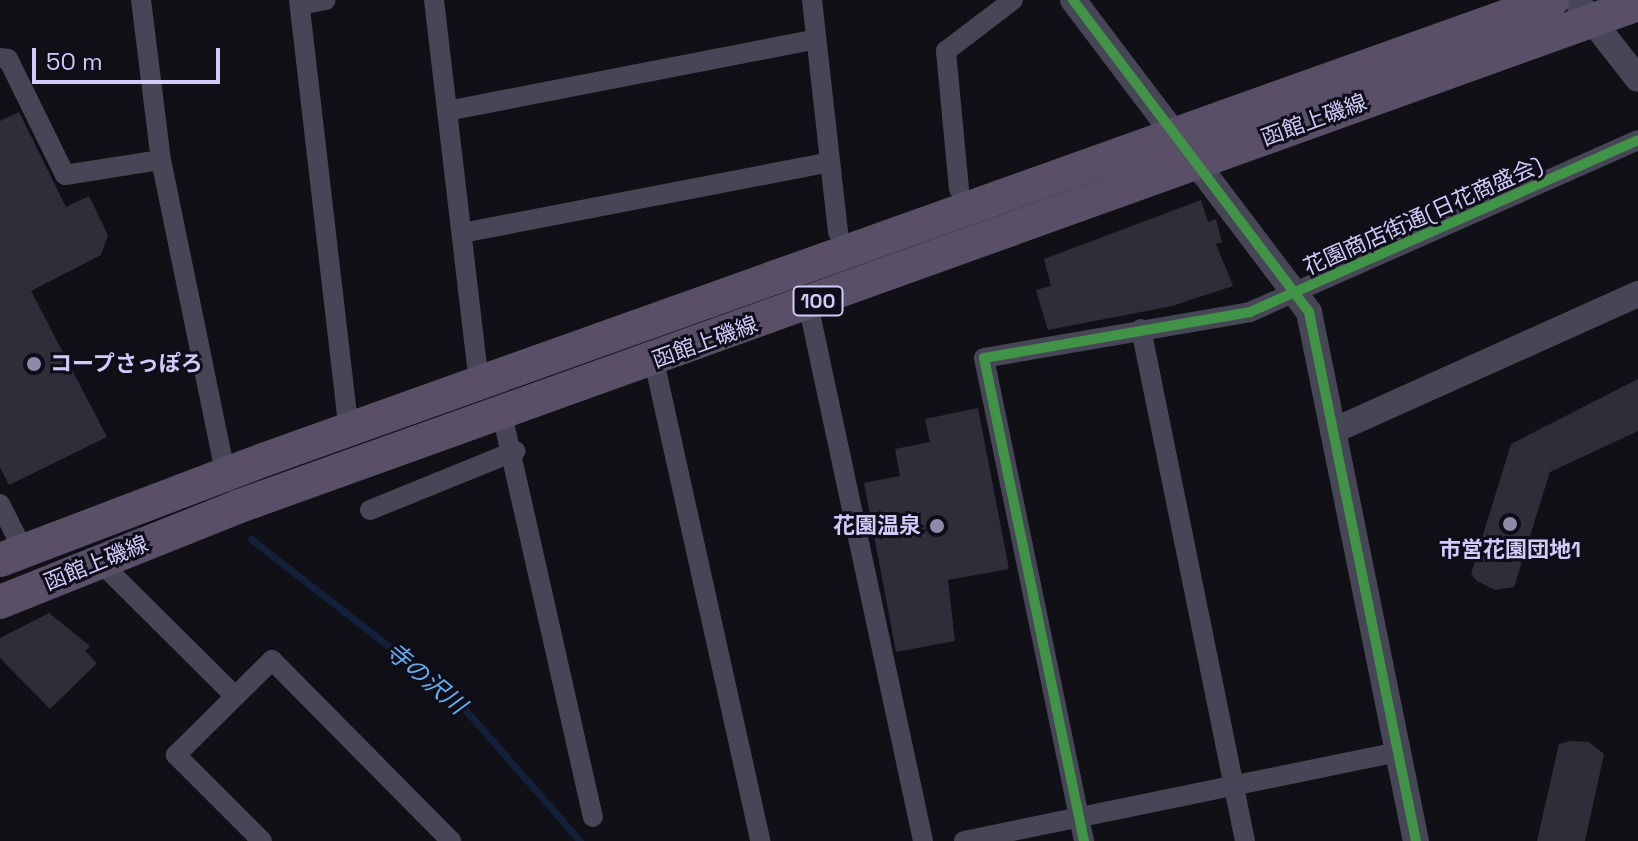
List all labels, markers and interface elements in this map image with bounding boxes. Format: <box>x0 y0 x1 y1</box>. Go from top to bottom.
scale bar <box>36 32 224 82</box>
text: 50 m <box>46 46 103 77</box>
street label: 函館上磯線 <box>1258 89 1370 151</box>
street label: 花園商店街通(日花商盛会) <box>1299 151 1547 281</box>
road number: 100 <box>792 285 844 317</box>
street label: 函館上磯線 <box>649 311 761 373</box>
place label: コープさっぽろ <box>50 351 204 377</box>
marker: コープさっぽろ <box>25 355 43 373</box>
place label: 花園温泉 <box>833 513 921 539</box>
marker: 市営花園団地1 <box>1501 515 1519 533</box>
marker: 花園温泉 <box>928 517 946 535</box>
street label: 函館上磯線 <box>40 530 152 596</box>
place label: 市営花園団地1 <box>1439 537 1581 563</box>
water label: 寺の沢川 <box>380 636 472 720</box>

